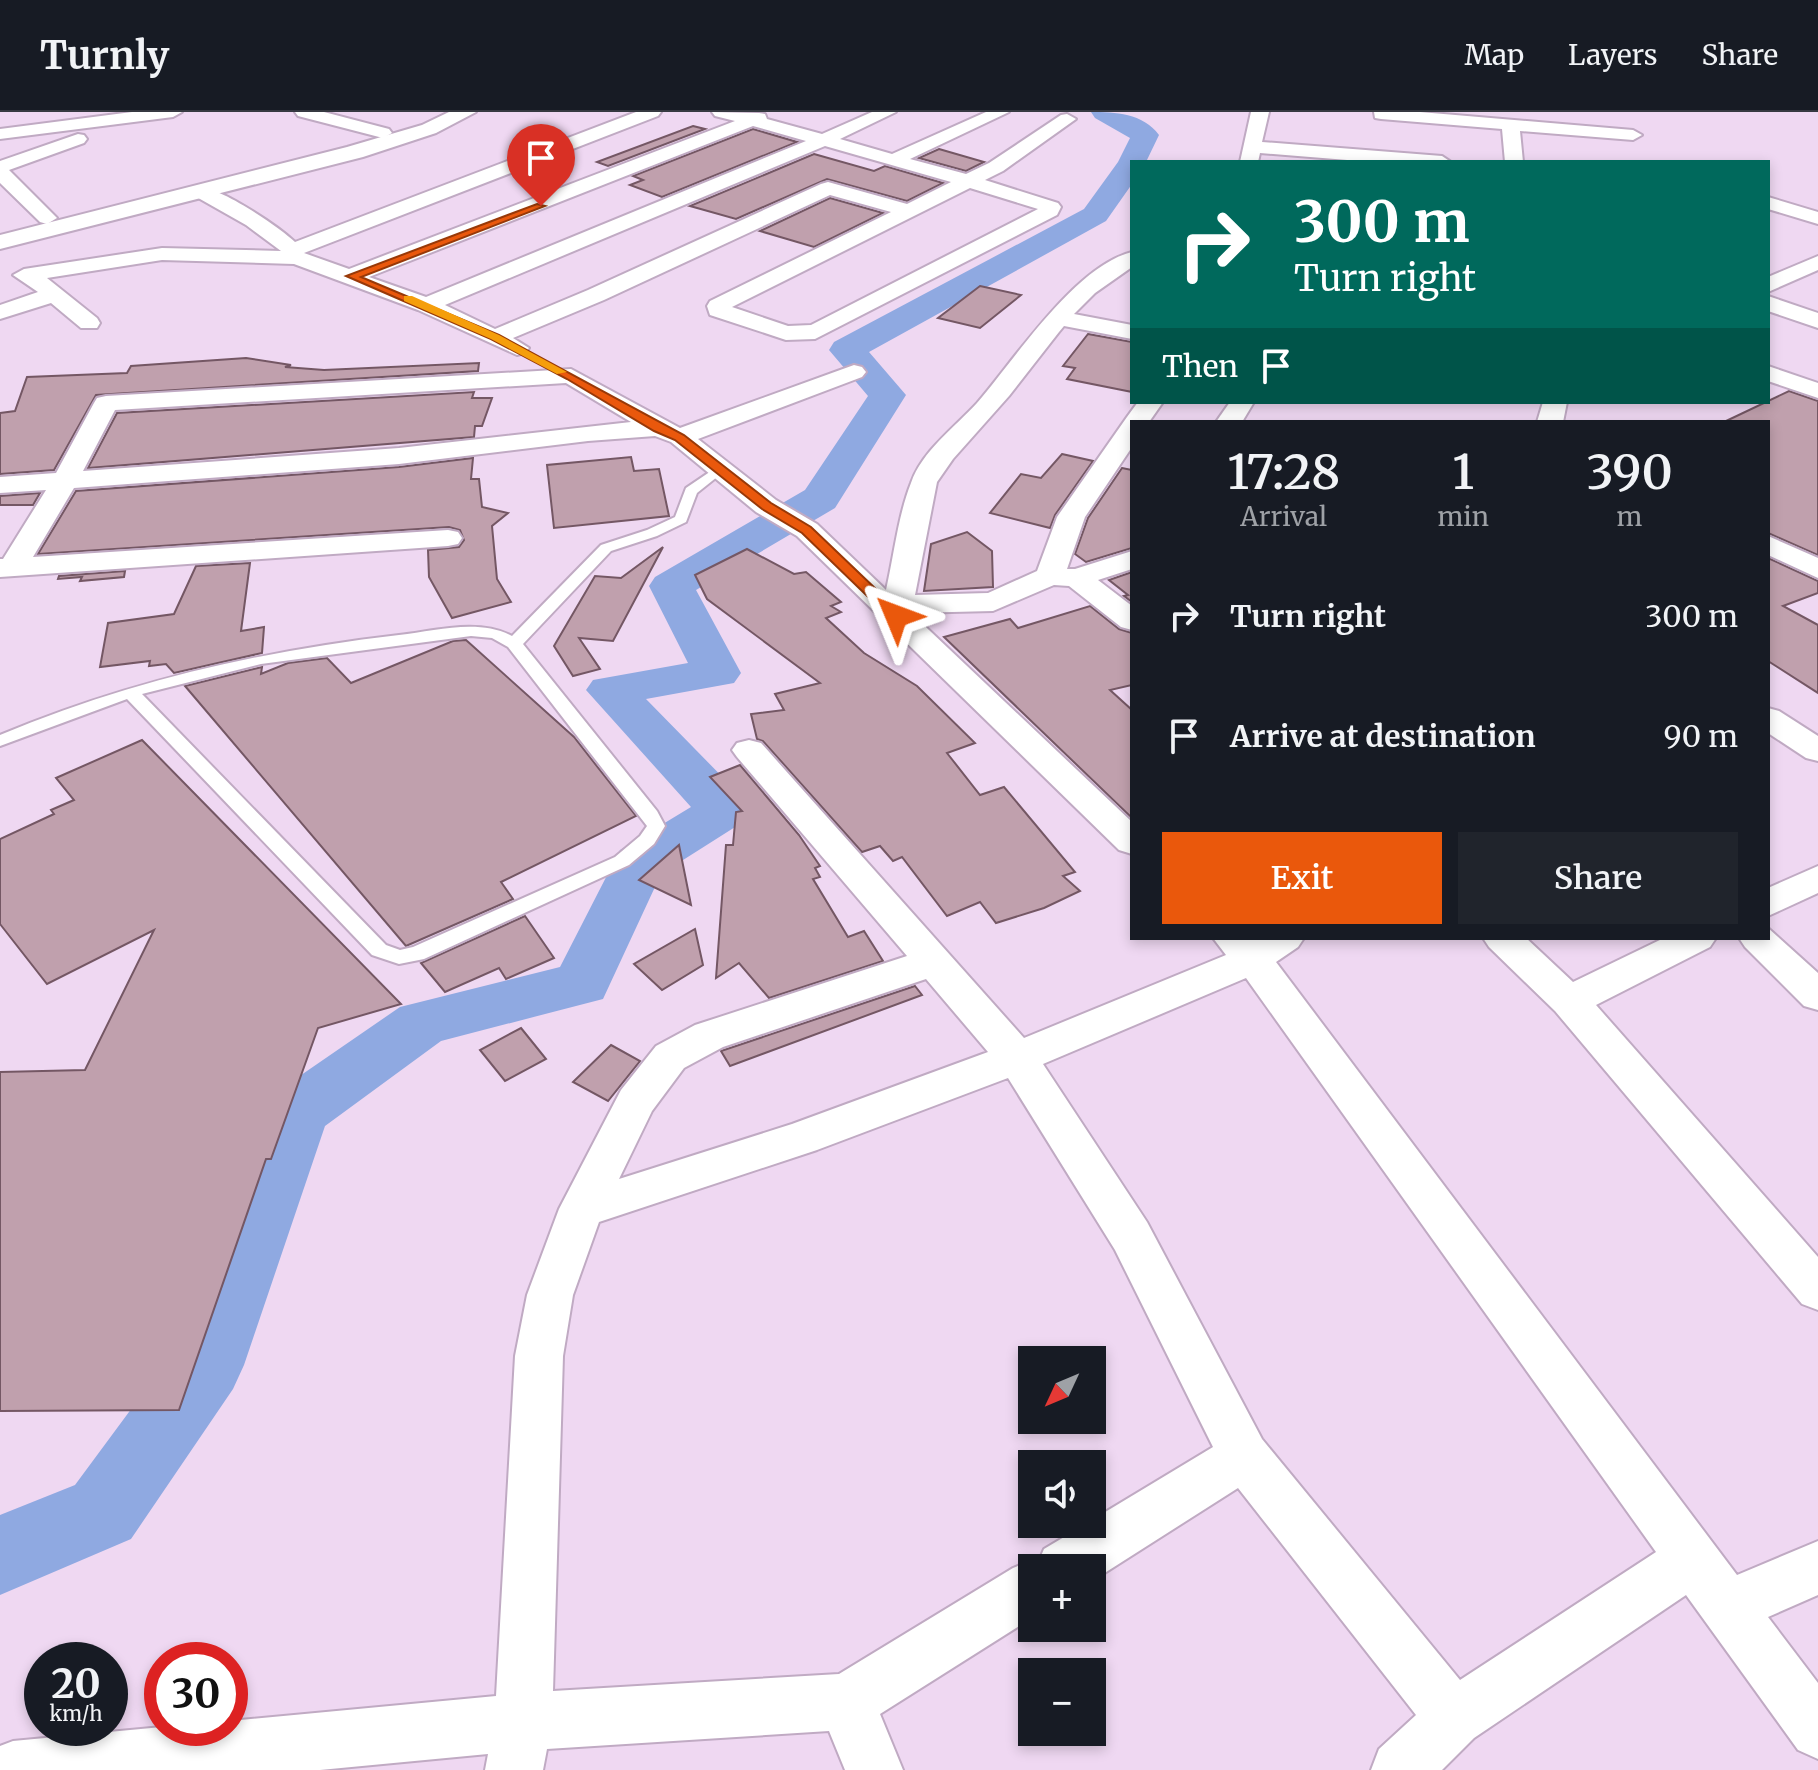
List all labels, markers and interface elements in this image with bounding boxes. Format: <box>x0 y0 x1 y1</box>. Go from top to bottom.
text: Turnly <box>40 32 169 79</box>
text: Map <box>1464 37 1524 73</box>
text: Layers <box>1568 37 1657 73</box>
text: Share <box>1701 37 1778 73</box>
pin <box>507 124 575 206</box>
icon: arrive <box>519 136 563 180</box>
text: 300 m <box>1294 187 1470 257</box>
icon: right <box>1162 192 1266 296</box>
text: Turn right <box>1294 256 1476 301</box>
icon: arrive <box>1254 344 1298 388</box>
text: Then <box>1162 347 1238 385</box>
text: 17:28 <box>1227 442 1340 502</box>
text: 1 <box>1452 442 1474 502</box>
text: 390 <box>1586 442 1673 502</box>
text: Arrival <box>1240 500 1327 533</box>
text: min <box>1437 500 1489 533</box>
text: m <box>1617 500 1642 533</box>
position arrow <box>854 574 938 658</box>
icon: right <box>1162 594 1206 638</box>
text: Turn right <box>1230 597 1386 635</box>
text: 300 m <box>1645 597 1738 635</box>
icon: arrive <box>1162 714 1206 758</box>
text: Arrive at destination <box>1230 717 1536 755</box>
text: 90 m <box>1664 717 1738 755</box>
button: Exit <box>1162 832 1442 924</box>
button: Share <box>1458 832 1738 924</box>
north arrow <box>1018 1346 1106 1434</box>
map controls <box>1018 1346 1106 1746</box>
button: sound <box>1018 1450 1106 1538</box>
button: + <box>1018 1554 1106 1642</box>
speed limit sign: 30 <box>144 1642 248 1746</box>
button: − <box>1018 1658 1106 1746</box>
text: 20 <box>51 1659 101 1709</box>
text: km/h <box>50 1701 102 1726</box>

